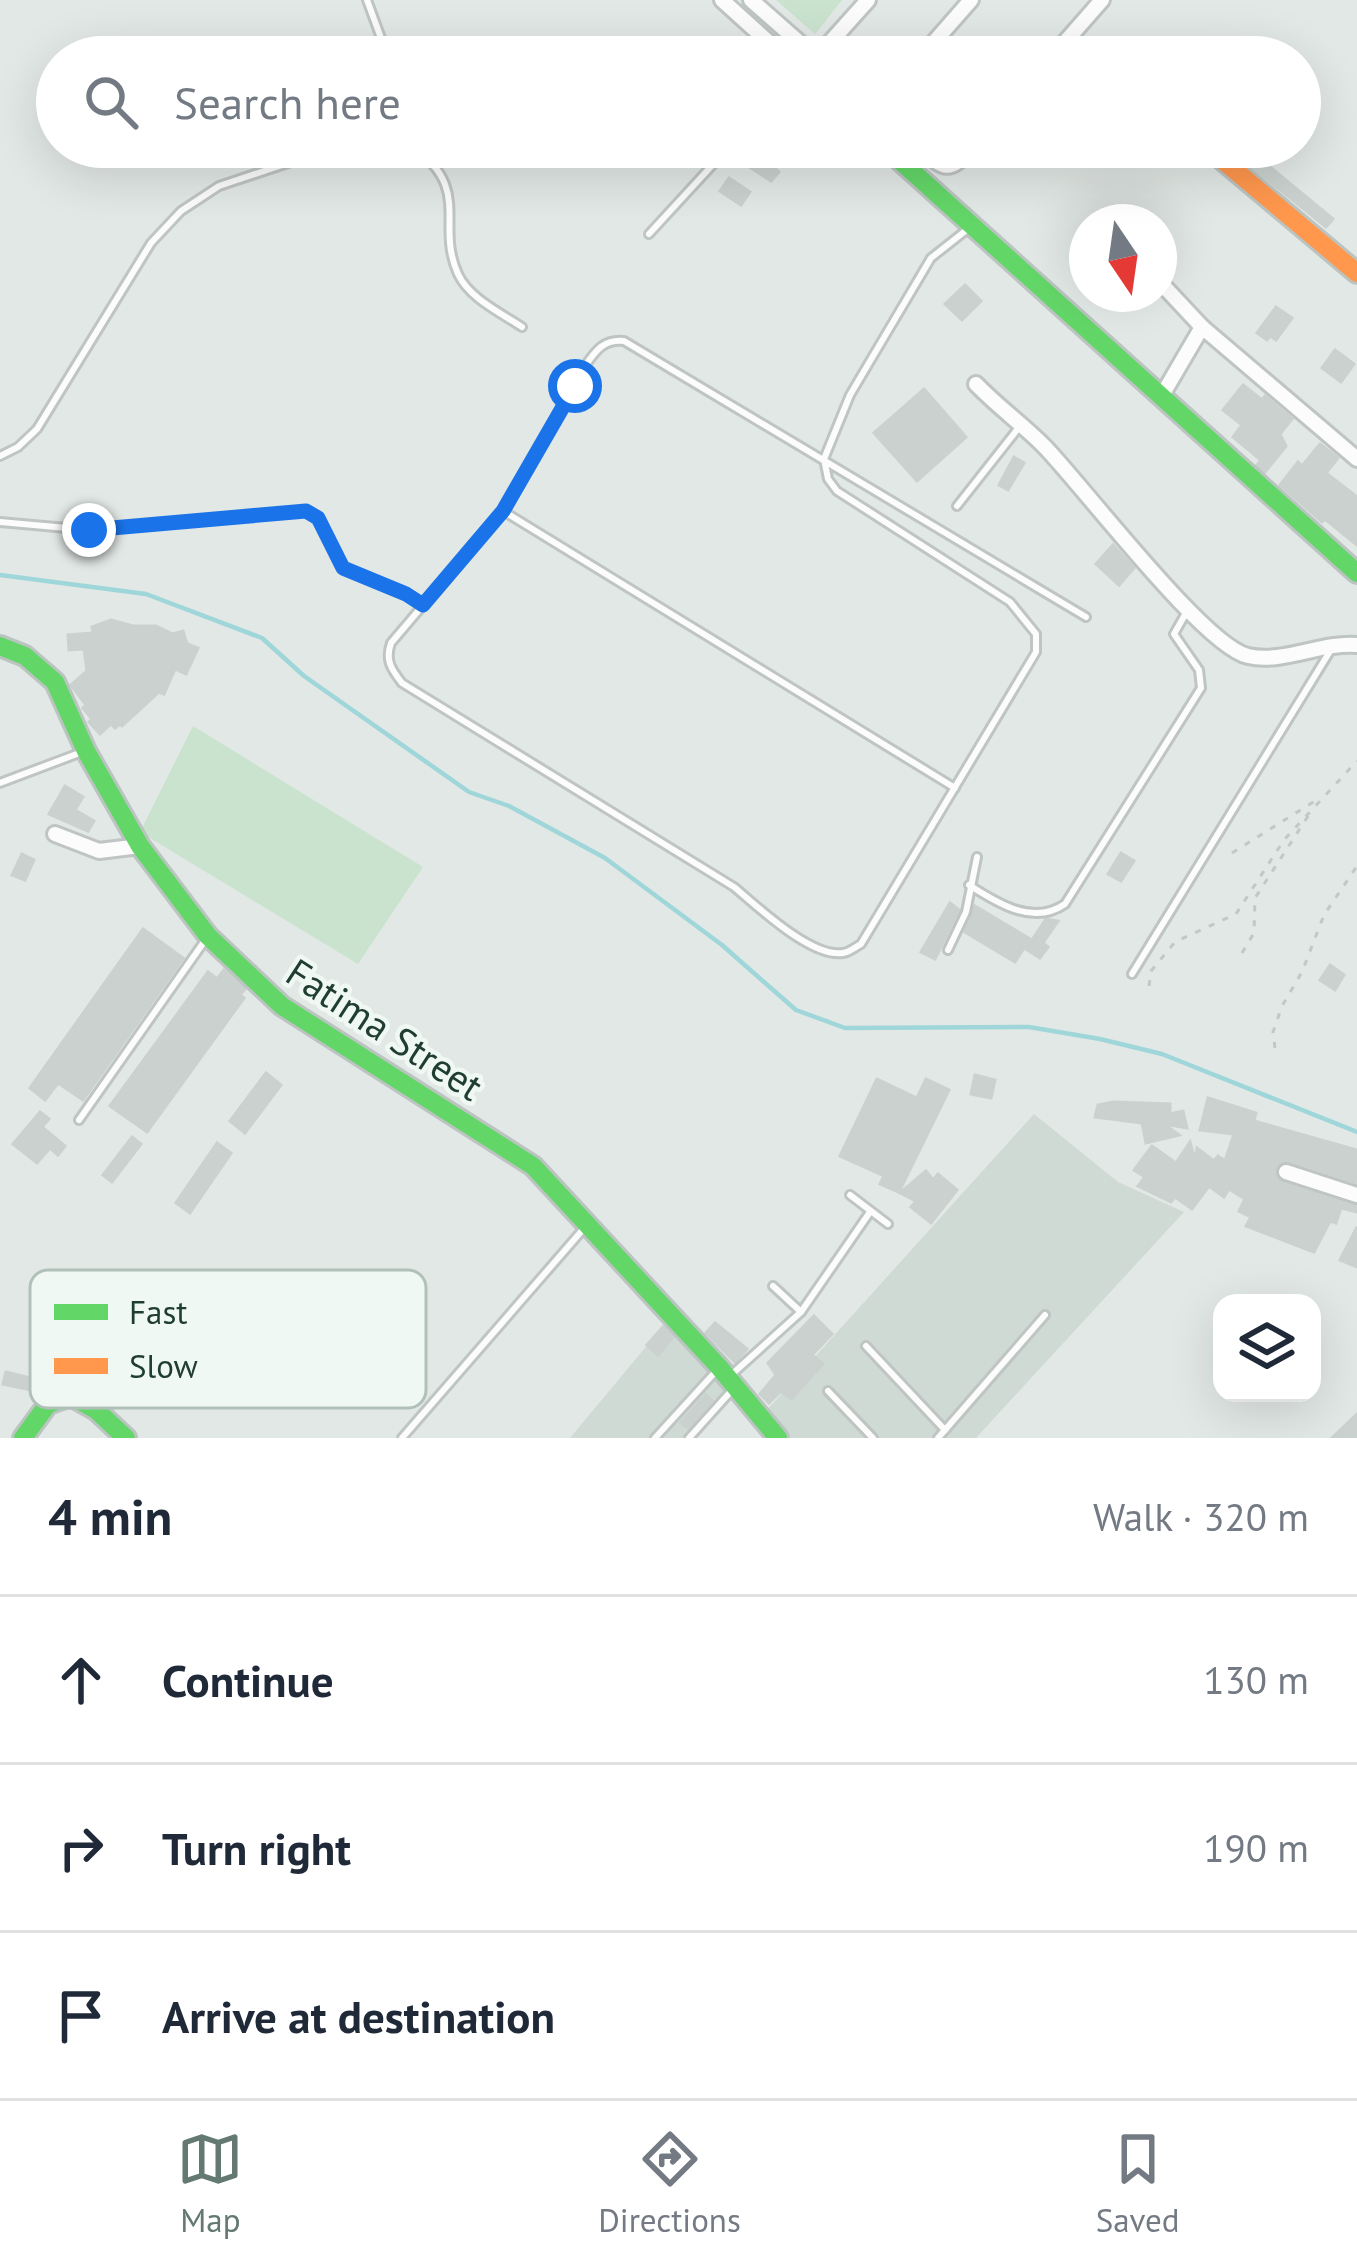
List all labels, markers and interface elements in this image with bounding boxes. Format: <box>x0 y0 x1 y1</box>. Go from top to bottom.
search box <box>36 36 1321 168</box>
icon: search <box>78 69 144 135</box>
text: Search here <box>174 73 401 131</box>
north arrow <box>1069 204 1177 312</box>
route start <box>548 359 602 413</box>
route end <box>62 503 116 557</box>
street label: Fatima Street <box>277 947 493 1111</box>
legend <box>30 1270 426 1408</box>
text: Fast <box>129 1290 188 1333</box>
map controls <box>1213 1294 1321 1402</box>
button: layers <box>1213 1294 1321 1402</box>
text: Slow <box>129 1344 198 1387</box>
text: 4 min <box>48 1483 172 1549</box>
text: Walk · 320 m <box>1093 1491 1309 1542</box>
icon: ahead <box>48 1647 114 1713</box>
text: Continue <box>162 1651 334 1709</box>
text: 130 m <box>1203 1654 1309 1705</box>
icon: right <box>48 1815 114 1881</box>
text: Turn right <box>162 1819 351 1877</box>
text: 190 m <box>1203 1822 1309 1873</box>
icon: arrive <box>48 1983 114 2049</box>
text: Arrive at destination <box>162 1987 555 2045</box>
tab: Map <box>177 2126 243 2241</box>
tab: Directions <box>598 2126 741 2241</box>
tab: Saved <box>1096 2126 1180 2241</box>

